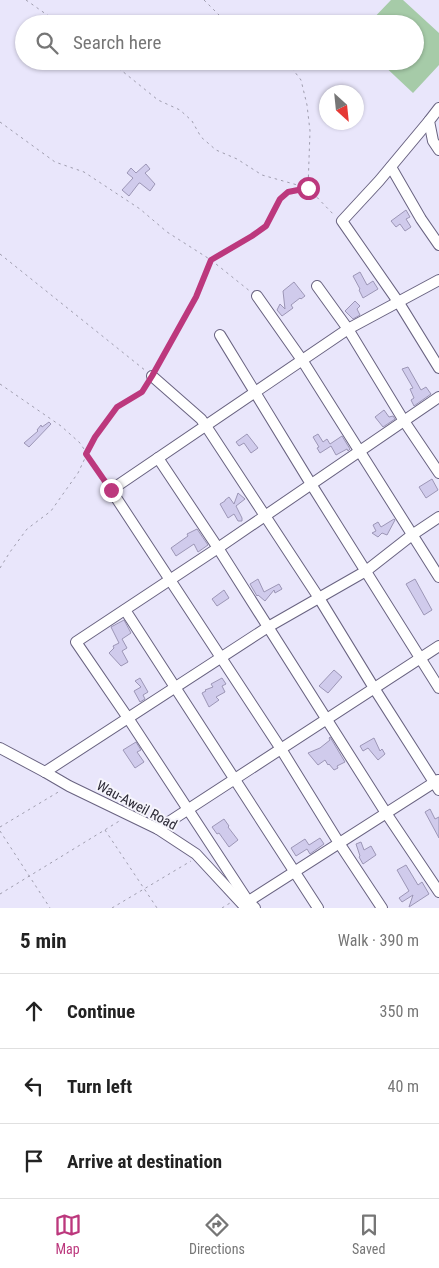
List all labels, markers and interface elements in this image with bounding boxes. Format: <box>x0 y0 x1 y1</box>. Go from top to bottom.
search box <box>15 15 424 70</box>
icon: search <box>33 29 61 57</box>
text: Search here <box>73 31 161 54</box>
north arrow <box>319 85 364 130</box>
route start <box>297 177 320 200</box>
route end <box>100 479 123 502</box>
street label: Wau-Aweil Road <box>94 777 180 833</box>
text: 5 min <box>20 929 67 953</box>
text: Walk · 390 m <box>338 931 419 950</box>
icon: ahead <box>20 997 48 1025</box>
text: Continue <box>67 1000 135 1023</box>
text: 350 m <box>380 1002 419 1021</box>
icon: left <box>20 1072 48 1100</box>
text: Turn left <box>67 1075 132 1098</box>
text: 40 m <box>387 1077 419 1096</box>
icon: arrive <box>20 1147 48 1175</box>
text: Arrive at destination <box>67 1150 222 1173</box>
tab: Map <box>54 1211 82 1257</box>
tab: Directions <box>189 1211 245 1257</box>
tab: Saved <box>352 1211 385 1257</box>

